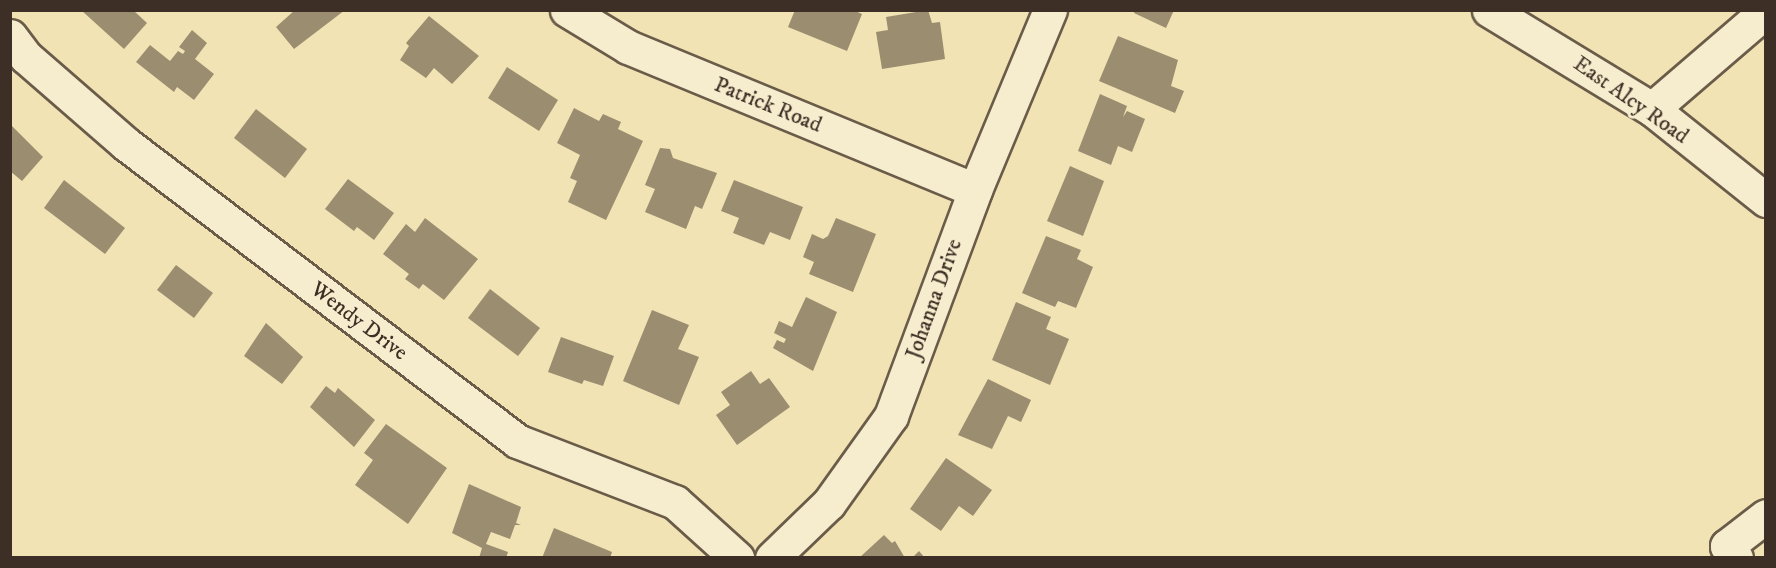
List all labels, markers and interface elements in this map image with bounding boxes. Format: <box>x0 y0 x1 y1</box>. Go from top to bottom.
street label: East Alcy Road <box>1568 51 1694 149</box>
street label: Patrick Road <box>710 71 826 139</box>
street label: Johanna Drive <box>900 235 968 363</box>
street label: Wendy Drive <box>305 276 413 366</box>

